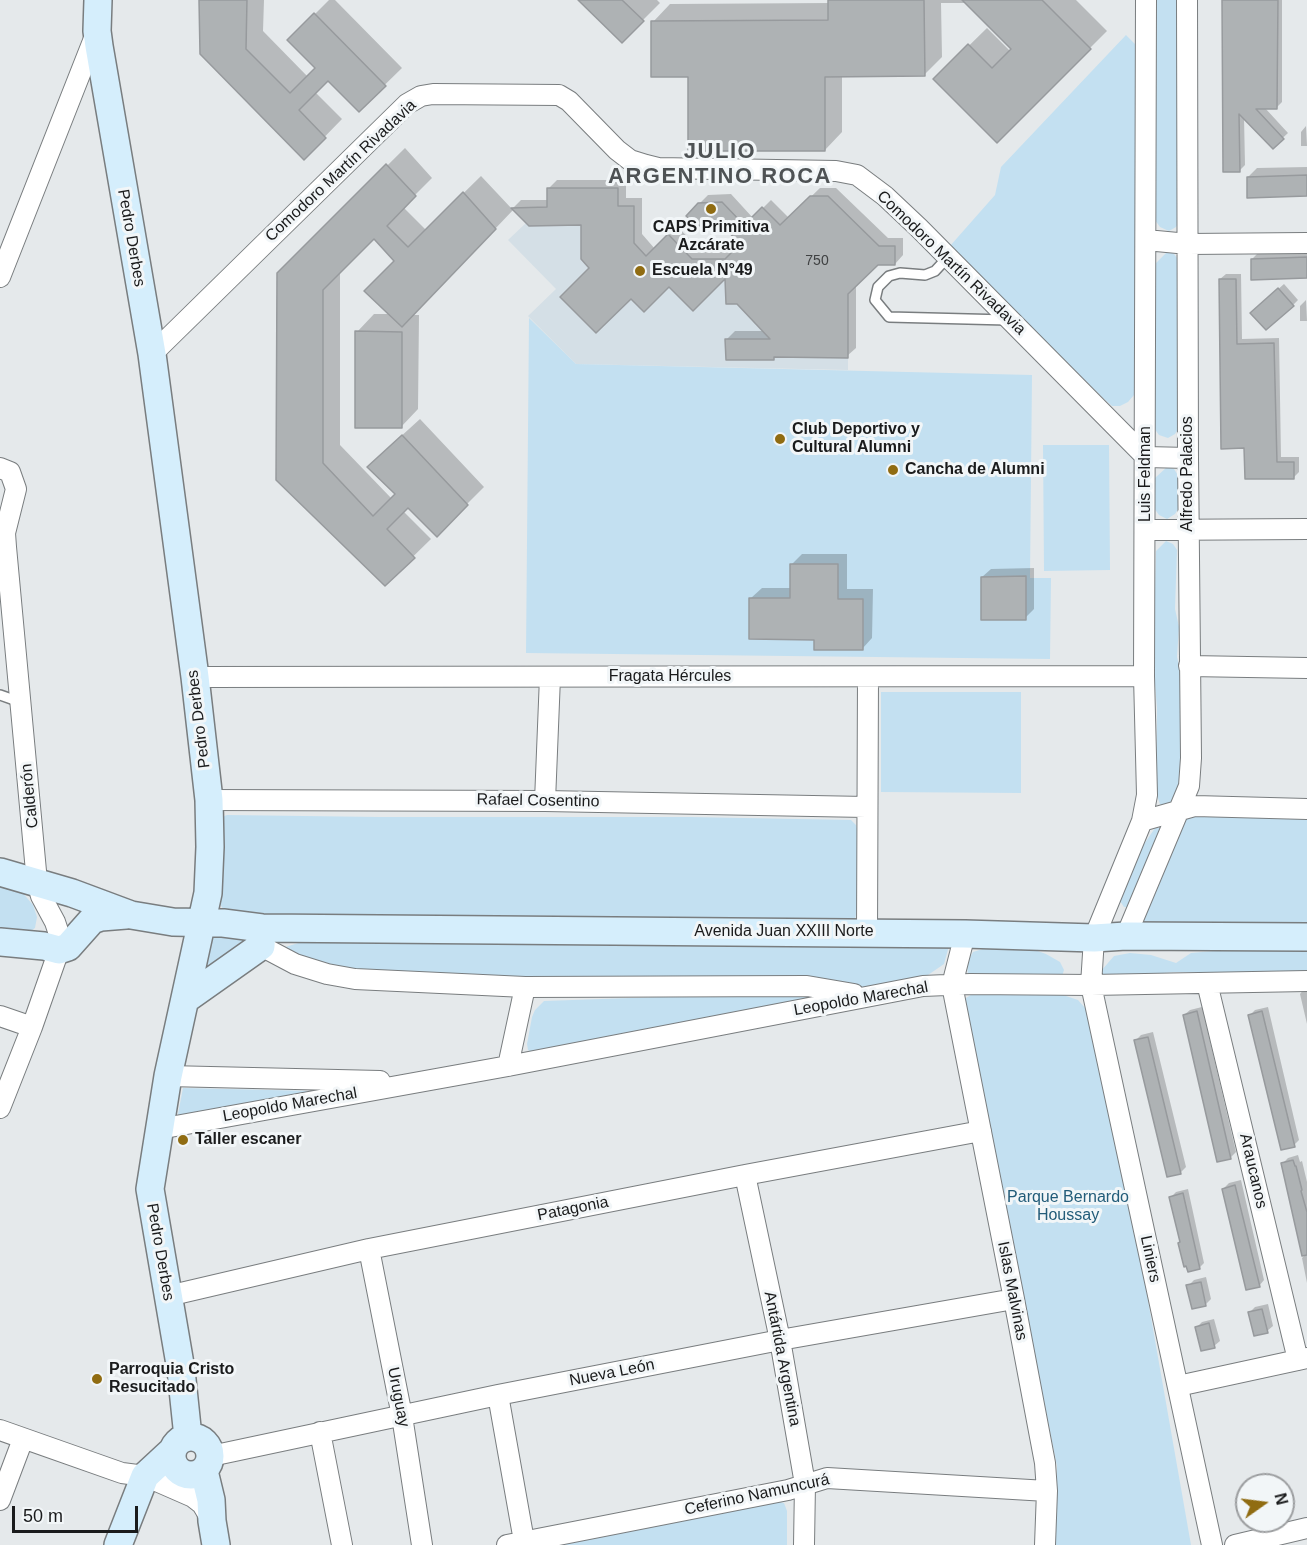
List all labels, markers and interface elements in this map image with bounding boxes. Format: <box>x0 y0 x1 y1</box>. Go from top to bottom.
street label: Comodoro Martín Rivadavia <box>262 96 420 246</box>
district label: JULIO ARGENTINO ROCA <box>608 139 832 190</box>
street label: Comodoro Martín Rivadavia <box>873 187 1029 339</box>
street label: Pedro Derbes <box>113 188 149 288</box>
marker: CAPS Primitiva Azcárate <box>704 202 718 216</box>
place label: CAPS Primitiva Azcárate <box>653 218 769 256</box>
house number: 750 <box>805 253 829 269</box>
place label: Escuela N°49 <box>652 261 753 281</box>
marker: Escuela N°49 <box>633 264 647 278</box>
street label: Alfredo Palacios <box>1178 416 1198 532</box>
place label: Club Deportivo y Cultural Alumni <box>792 420 920 458</box>
street label: Luis Feldman <box>1136 426 1156 522</box>
marker: Club Deportivo y Cultural Alumni <box>773 432 787 446</box>
place label: Cancha de Alumni <box>905 460 1045 480</box>
marker: Cancha de Alumni <box>886 463 900 477</box>
street label: Fragata Hércules <box>609 667 731 687</box>
street label: Pedro Derbes <box>183 669 215 769</box>
street label: Calderón <box>17 763 43 829</box>
street label: Rafael Cosentino <box>476 790 600 812</box>
street label: Avenida Juan XXIII Norte <box>694 922 874 942</box>
street label: Leopoldo Marechal <box>792 978 930 1020</box>
street label: Leopoldo Marechal <box>221 1084 359 1126</box>
place label: Taller escaner <box>195 1130 301 1150</box>
street label: Araucanos <box>1235 1132 1271 1210</box>
marker: Taller escaner <box>176 1133 190 1147</box>
park label: Parque Bernardo Houssay <box>1007 1188 1129 1226</box>
street label: Patagonia <box>536 1193 610 1225</box>
street label: Pedro Derbes <box>142 1202 178 1302</box>
street label: Liniers <box>1136 1234 1164 1284</box>
street label: Islas Malvinas <box>993 1240 1031 1342</box>
street label: Antártida Argentina <box>760 1290 804 1428</box>
street label: Nueva León <box>568 1355 656 1391</box>
place label: Parroquia Cristo Resucitado <box>109 1360 234 1398</box>
street label: Uruguay <box>383 1365 413 1429</box>
marker: Parroquia Cristo Resucitado <box>90 1372 104 1386</box>
street label: Ceferino Namuncurá <box>683 1470 831 1520</box>
north arrow <box>1235 1473 1295 1533</box>
text: N <box>1271 1491 1291 1507</box>
scale bar <box>15 1494 141 1532</box>
text: 50 m <box>23 1506 63 1526</box>

